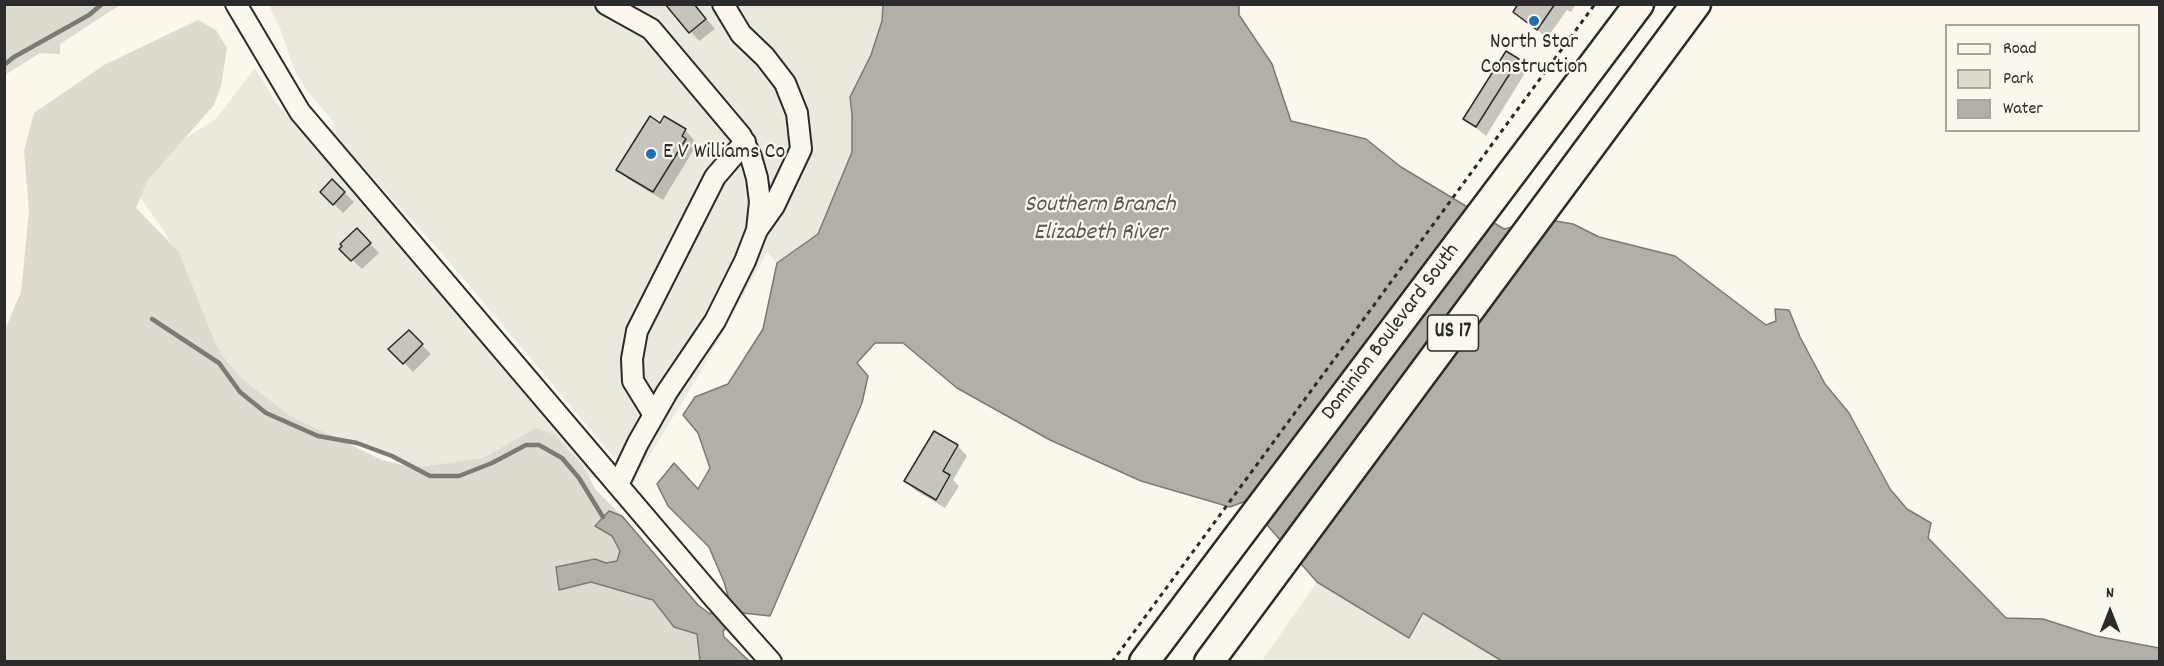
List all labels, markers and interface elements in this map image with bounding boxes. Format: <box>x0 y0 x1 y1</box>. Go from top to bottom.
marker: North Star Construction <box>1527 14 1541 28</box>
legend <box>1945 24 2140 132</box>
place label: North Star Construction <box>1481 31 1587 82</box>
text: Road <box>2003 37 2037 62</box>
text: Park <box>2003 67 2034 92</box>
text: Water <box>2003 97 2043 122</box>
place label: E V Williams Co <box>663 141 785 167</box>
marker: E V Williams Co <box>644 147 658 161</box>
water label: Southern Branch Elizabeth River <box>1025 193 1175 249</box>
street label: Dominion Boulevard South <box>1317 239 1467 427</box>
road number: US 17 <box>1428 315 1478 351</box>
north arrow <box>2080 582 2140 642</box>
text: N <box>2106 582 2114 605</box>

